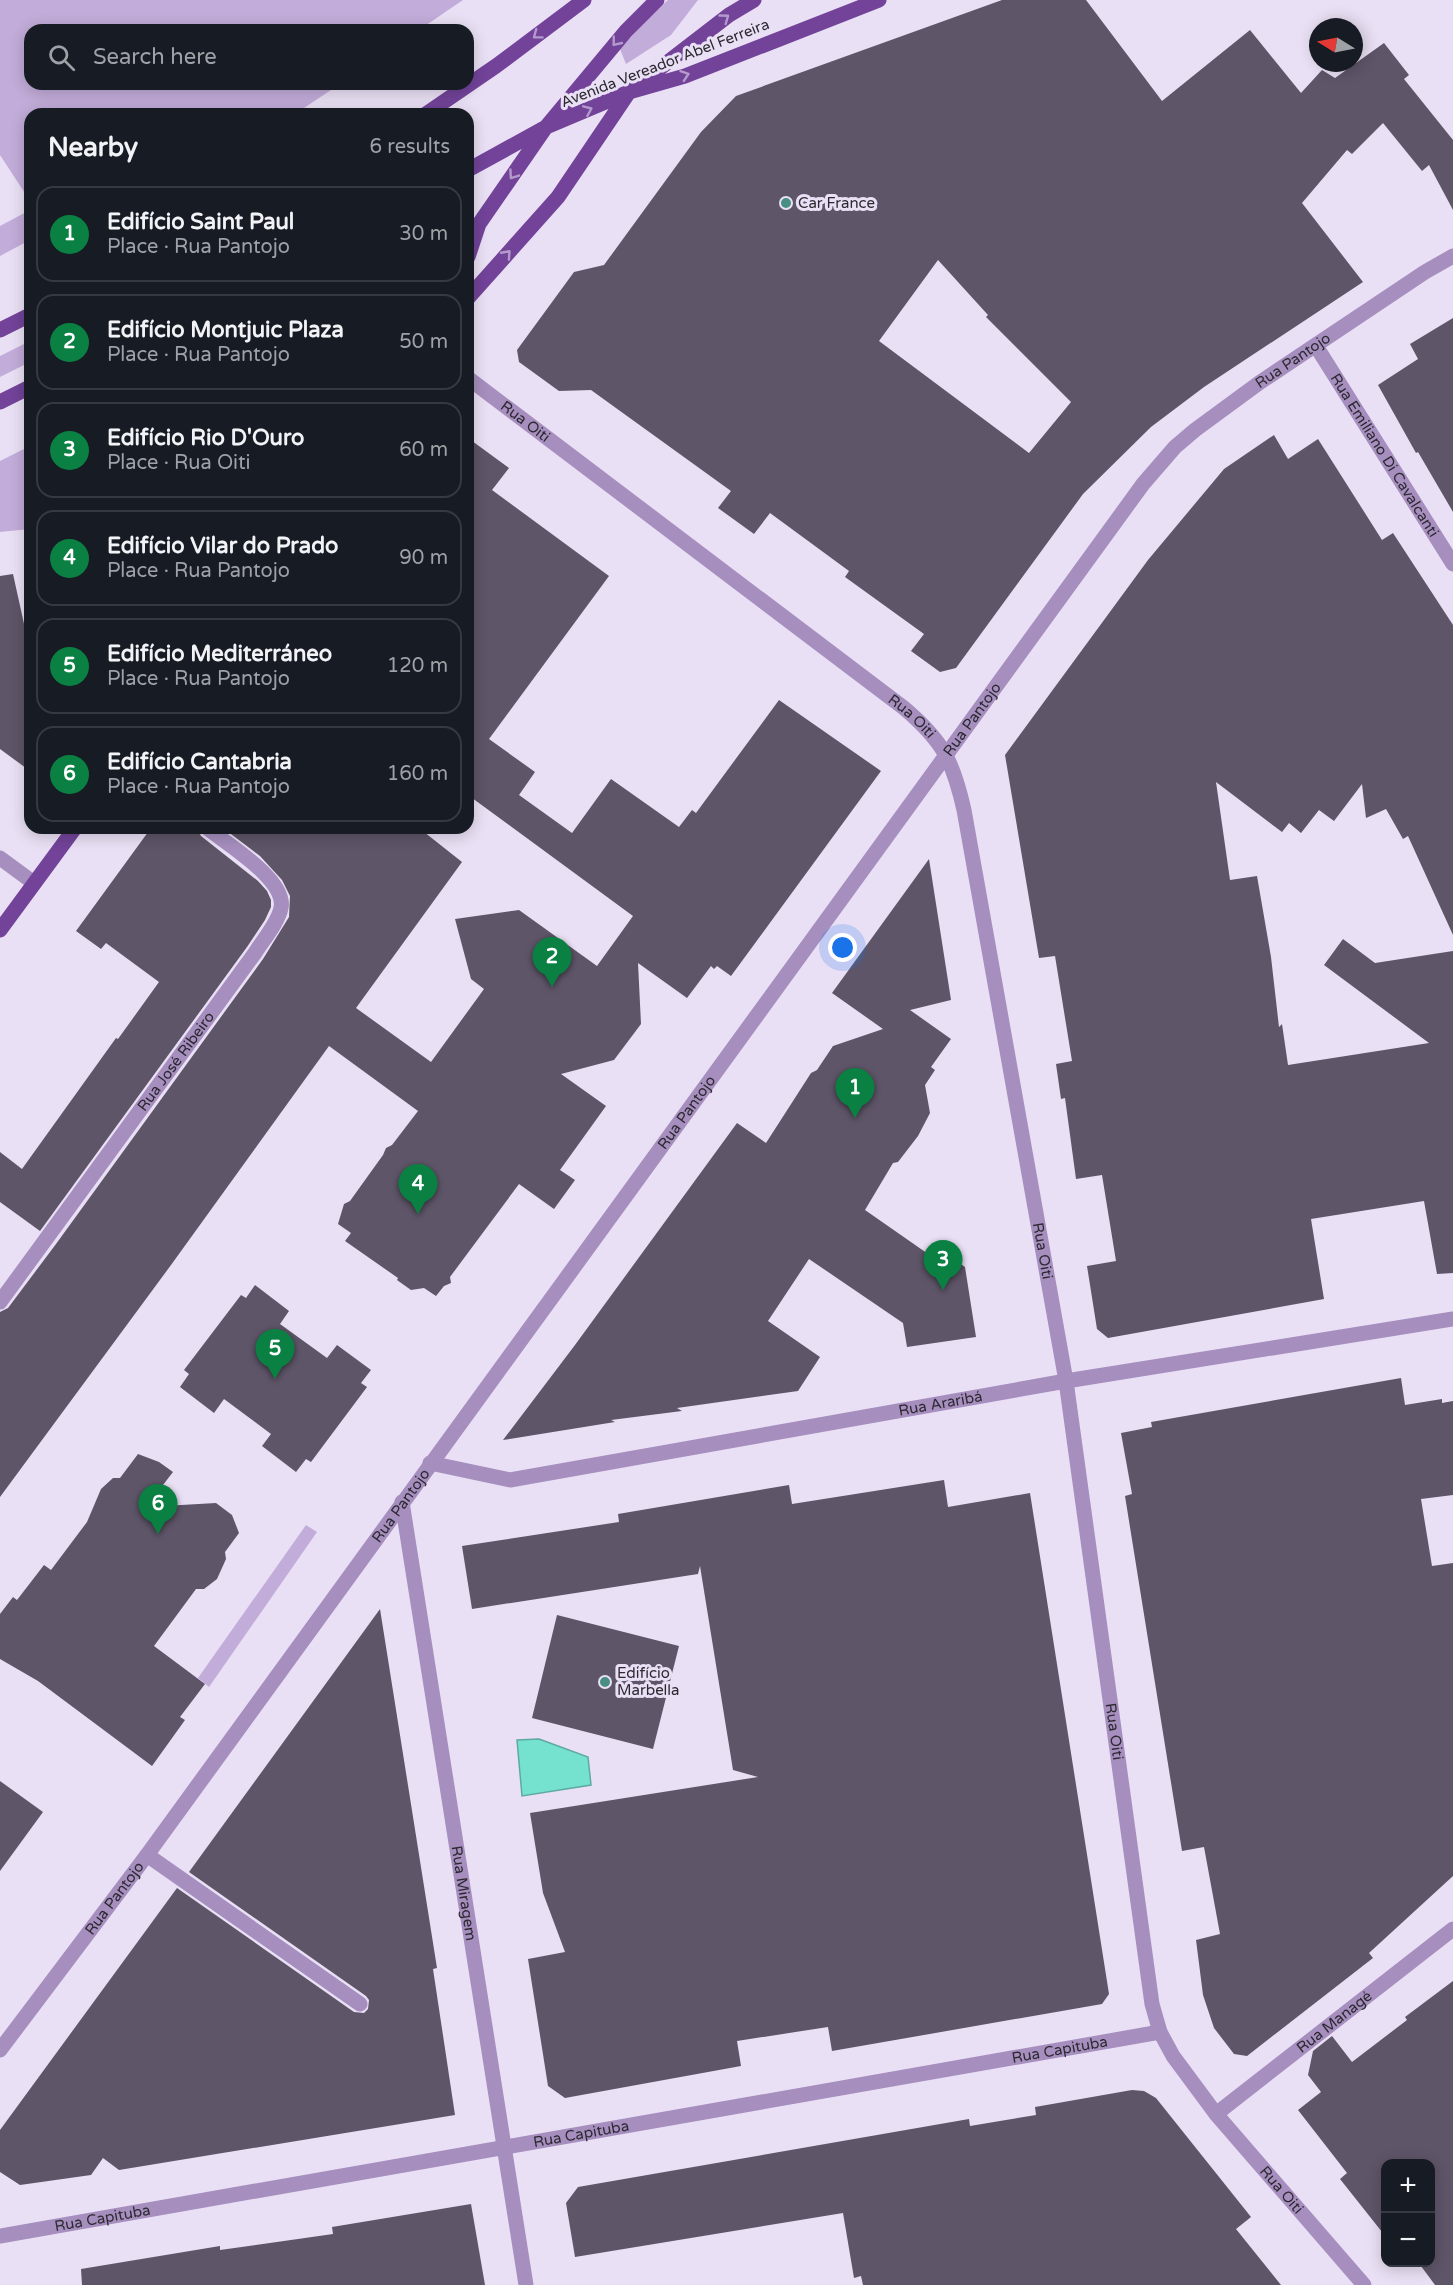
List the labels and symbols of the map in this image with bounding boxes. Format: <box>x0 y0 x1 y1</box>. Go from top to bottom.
one-way arrow <box>719 14 730 25</box>
street label: Avenida Vereador Abel Ferreira <box>558 15 772 111</box>
north arrow <box>1309 18 1363 72</box>
one-way arrow <box>533 28 544 39</box>
one-way arrow <box>613 35 624 46</box>
one-way arrow <box>679 70 690 83</box>
one-way arrow <box>581 105 592 117</box>
one-way arrow <box>509 169 520 180</box>
place label: Car France <box>798 194 875 212</box>
marker: Car France <box>779 196 793 210</box>
one-way arrow <box>500 250 511 261</box>
street label: Rua Pantojo <box>1252 329 1334 392</box>
street label: Rua Emiliano Di Cavalcanti <box>1327 370 1443 540</box>
street label: Rua Oiti <box>497 397 554 446</box>
street label: Rua Pantojo <box>939 679 1005 760</box>
street label: Rua Oiti <box>885 690 939 742</box>
your location <box>828 933 857 962</box>
pin: 2 <box>532 938 572 987</box>
street label: Rua José Ribeiro <box>134 1008 218 1115</box>
pin: 1 <box>836 1068 874 1118</box>
street label: Rua Pantojo <box>654 1072 719 1153</box>
pin: 4 <box>398 1164 438 1214</box>
street label: Rua Oiti <box>1029 1221 1057 1281</box>
pin: 3 <box>924 1240 962 1290</box>
pin: 5 <box>256 1330 294 1379</box>
street label: Rua Araribá <box>897 1387 984 1420</box>
street label: Rua Pantojo <box>368 1465 434 1546</box>
pin: 6 <box>138 1484 178 1534</box>
place label: Edifício Marbella <box>617 1664 680 1699</box>
marker: Edifício Marbella <box>598 1675 612 1689</box>
street label: Rua Oiti <box>1102 1702 1127 1761</box>
street label: Rua Miragem <box>448 1844 480 1942</box>
street label: Rua Pantojo <box>81 1858 148 1938</box>
street label: Rua Managé <box>1293 1987 1376 2057</box>
street label: Rua Capituba <box>1010 2032 1109 2067</box>
street label: Rua Capituba <box>532 2117 630 2151</box>
street label: Rua Oiti <box>1256 2162 1307 2217</box>
street label: Rua Capituba <box>53 2201 152 2235</box>

